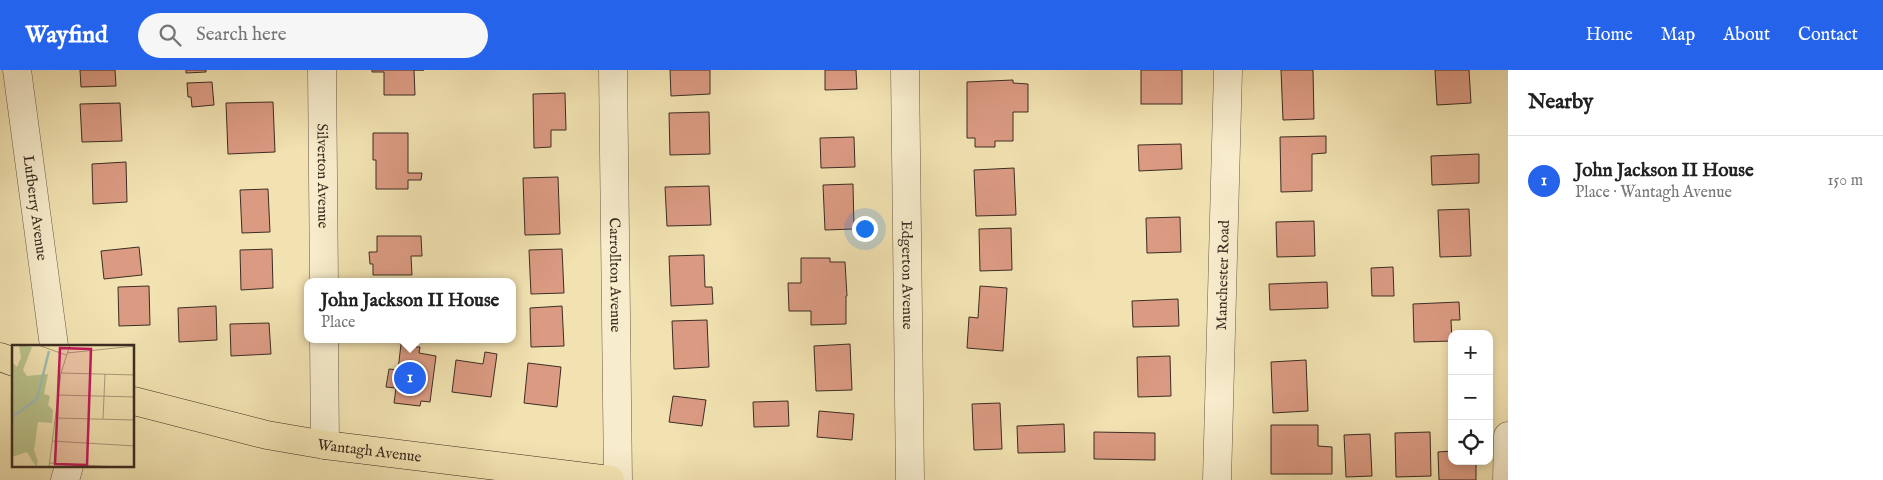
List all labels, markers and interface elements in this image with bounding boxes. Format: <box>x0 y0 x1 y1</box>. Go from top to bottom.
search box <box>138 13 488 58</box>
text: Wayfind <box>25 20 108 51</box>
icon: search <box>156 21 184 49</box>
text: Search here <box>196 23 286 47</box>
text: Home <box>1586 24 1633 47</box>
text: Map <box>1661 24 1695 47</box>
text: About <box>1723 24 1770 47</box>
text: Contact <box>1798 24 1858 47</box>
text: Nearby <box>1528 89 1593 116</box>
street label: Silverton Avenue <box>313 123 333 229</box>
street label: Lufberry Avenue <box>19 154 52 262</box>
text: John Jackson II House <box>1575 159 1754 183</box>
text: 1 <box>1541 171 1547 191</box>
text: 150 m <box>1828 171 1863 191</box>
text: Place · Wantagh Avenue <box>1575 183 1732 203</box>
your location <box>852 216 878 242</box>
street label: Carrollton Avenue <box>605 217 626 333</box>
street label: Manchester Road <box>1212 219 1233 330</box>
street label: Edgerton Avenue <box>897 220 918 330</box>
popup <box>304 278 516 343</box>
text: John Jackson II House <box>321 289 499 313</box>
text: Place <box>321 313 355 333</box>
map controls <box>1448 330 1493 465</box>
button: + <box>1448 330 1493 375</box>
inset map <box>12 345 135 468</box>
pin: 1 <box>394 359 426 397</box>
button: − <box>1448 375 1493 420</box>
button: locate <box>1448 420 1493 465</box>
street label: Wantagh Avenue <box>316 434 423 466</box>

